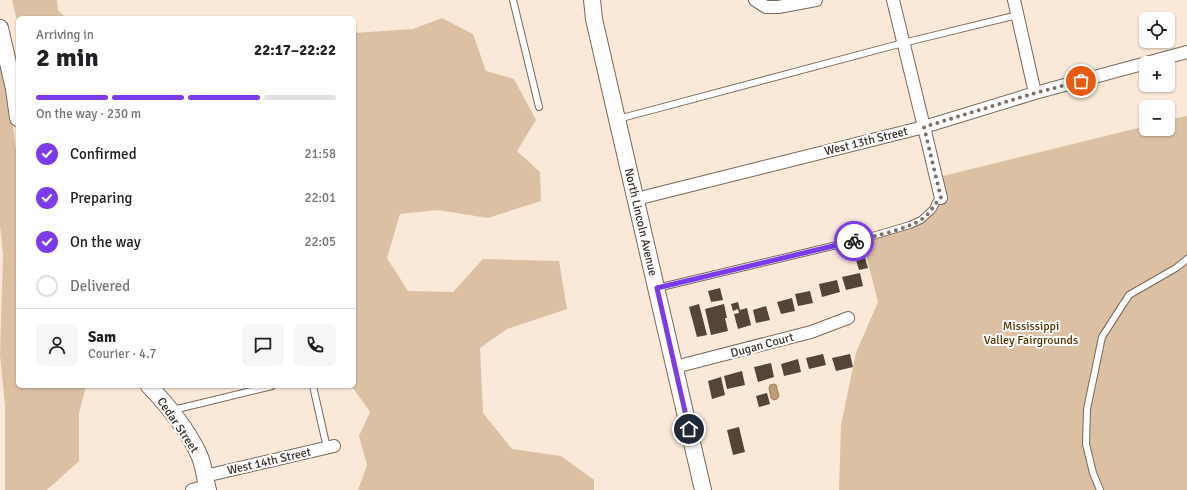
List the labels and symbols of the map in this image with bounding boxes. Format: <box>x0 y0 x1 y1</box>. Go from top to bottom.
pin <box>1064 64 1098 98</box>
street label: West 13th Street <box>823 124 909 159</box>
street label: North Lincoln Avenue <box>621 167 660 278</box>
courier <box>834 221 874 261</box>
park label: Mississippi Valley Fairgrounds <box>984 319 1078 348</box>
street label: Dugan Court <box>729 330 795 361</box>
street label: Cedar Street <box>153 395 202 456</box>
pin <box>672 412 706 446</box>
street label: West 14th Street <box>226 445 312 478</box>

